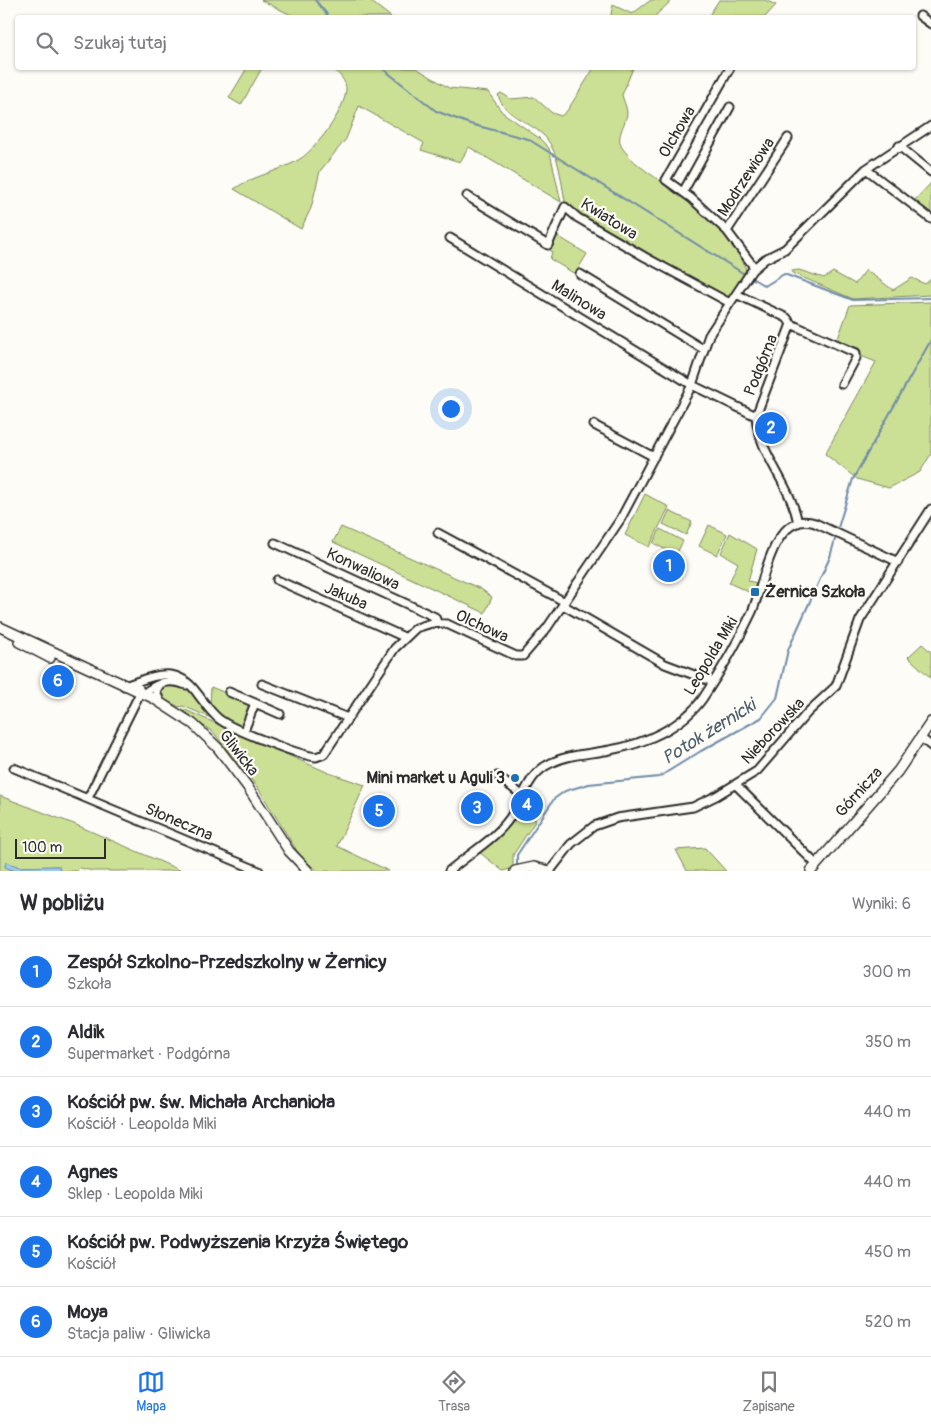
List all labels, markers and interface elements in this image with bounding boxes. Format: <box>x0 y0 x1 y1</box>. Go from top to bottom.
search box <box>15 15 916 70</box>
icon: search <box>33 29 61 57</box>
text: Szukaj tutaj <box>73 31 167 55</box>
street label: Olchowa <box>654 103 700 161</box>
street label: Modrzewiowa <box>713 134 779 220</box>
street label: Kwiatowa <box>577 194 641 244</box>
street label: Malinowa <box>548 275 610 325</box>
street label: Podgórna <box>740 331 782 399</box>
your location <box>438 396 464 422</box>
pin: 2 <box>755 409 787 447</box>
street label: Konwaliowa <box>323 543 403 595</box>
pin: 1 <box>653 547 685 585</box>
street label: Jakuba <box>321 578 371 614</box>
place label: Żernica Szkoła <box>765 582 866 602</box>
marker: Żernica Szkoła <box>749 586 761 598</box>
street label: Olchowa <box>452 605 512 647</box>
street label: Leopolda Miki <box>680 613 742 699</box>
pin: 6 <box>42 662 74 700</box>
water label: Potok żernicki <box>658 693 762 770</box>
street label: Nieborowska <box>737 694 809 768</box>
street label: Gliwicka <box>215 726 263 780</box>
street label: Górnicza <box>831 763 887 821</box>
place label: Mini market u Aguli 3 <box>367 768 505 788</box>
marker: Mini market u Aguli 3 <box>509 772 521 784</box>
pin: 4 <box>511 786 543 824</box>
pin: 3 <box>461 789 493 827</box>
pin: 5 <box>363 792 395 830</box>
street label: Słoneczna <box>142 799 216 845</box>
scale bar <box>15 836 106 859</box>
text: 100 m <box>22 839 62 856</box>
text: W pobliżu <box>20 890 104 917</box>
text: Wyniki: 6 <box>852 894 911 914</box>
text: Zespół Szkolno-Przedszkolny w Żernicy <box>67 950 386 974</box>
text: 1 <box>33 962 39 982</box>
text: 300 m <box>863 962 911 982</box>
text: Szkoła <box>67 974 111 994</box>
text: Aldik <box>67 1020 104 1044</box>
text: 2 <box>32 1032 40 1052</box>
text: 350 m <box>865 1032 911 1052</box>
text: Supermarket · Podgórna <box>67 1044 230 1064</box>
text: Kościół pw. św. Michała Archanioła <box>67 1090 335 1114</box>
text: 3 <box>32 1102 40 1122</box>
text: 440 m <box>864 1102 911 1122</box>
text: Kościół · Leopolda Miki <box>67 1114 216 1134</box>
text: Agnes <box>67 1160 118 1184</box>
text: 4 <box>31 1172 41 1192</box>
text: 440 m <box>864 1172 911 1192</box>
text: Sklep · Leopolda Miki <box>67 1184 203 1204</box>
text: Kościół pw. Podwyższenia Krzyża Świętego <box>67 1230 408 1254</box>
text: 5 <box>32 1242 40 1262</box>
text: 450 m <box>864 1242 911 1262</box>
text: Kościół <box>67 1254 116 1274</box>
text: Moya <box>67 1300 108 1324</box>
text: 6 <box>31 1312 41 1332</box>
text: 520 m <box>865 1312 911 1332</box>
text: Stacja paliw · Gliwicka <box>67 1324 211 1344</box>
tab: Mapa <box>136 1368 166 1415</box>
tab: Trasa <box>438 1368 470 1415</box>
tab: Zapisane <box>742 1368 795 1415</box>

